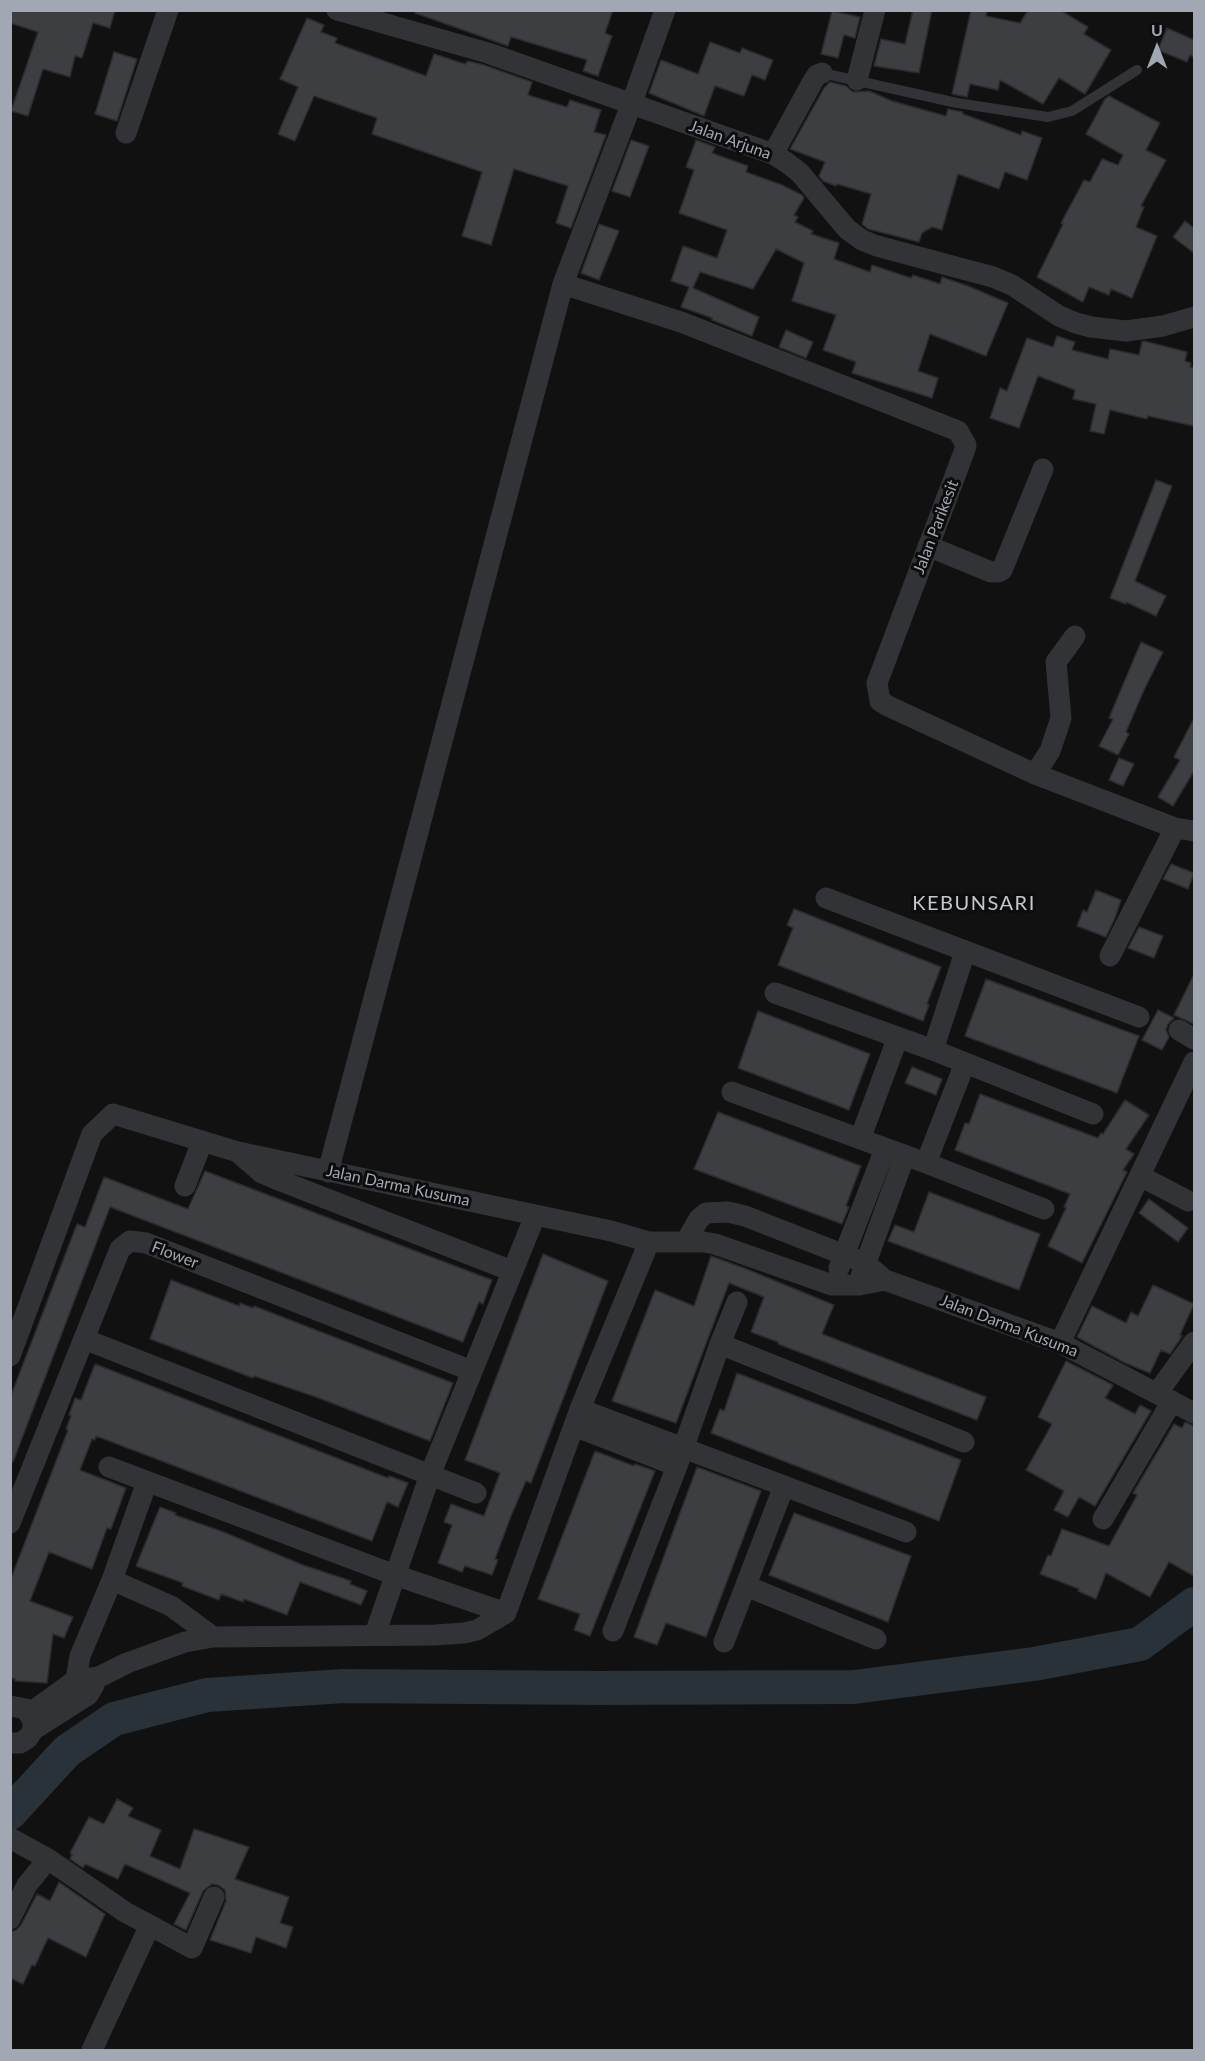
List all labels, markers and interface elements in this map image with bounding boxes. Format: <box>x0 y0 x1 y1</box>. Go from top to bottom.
north arrow <box>1127 18 1187 78</box>
text: U <box>1151 20 1163 39</box>
street label: Jalan Arjuna <box>687 116 773 164</box>
street label: Jalan Parikesit <box>909 477 963 577</box>
district label: KEBUNSARI <box>912 892 1036 916</box>
street label: Jalan Darma Kusuma <box>325 1161 471 1211</box>
street label: Flower <box>149 1237 201 1273</box>
street label: Jalan Darma Kusuma <box>937 1291 1081 1361</box>

